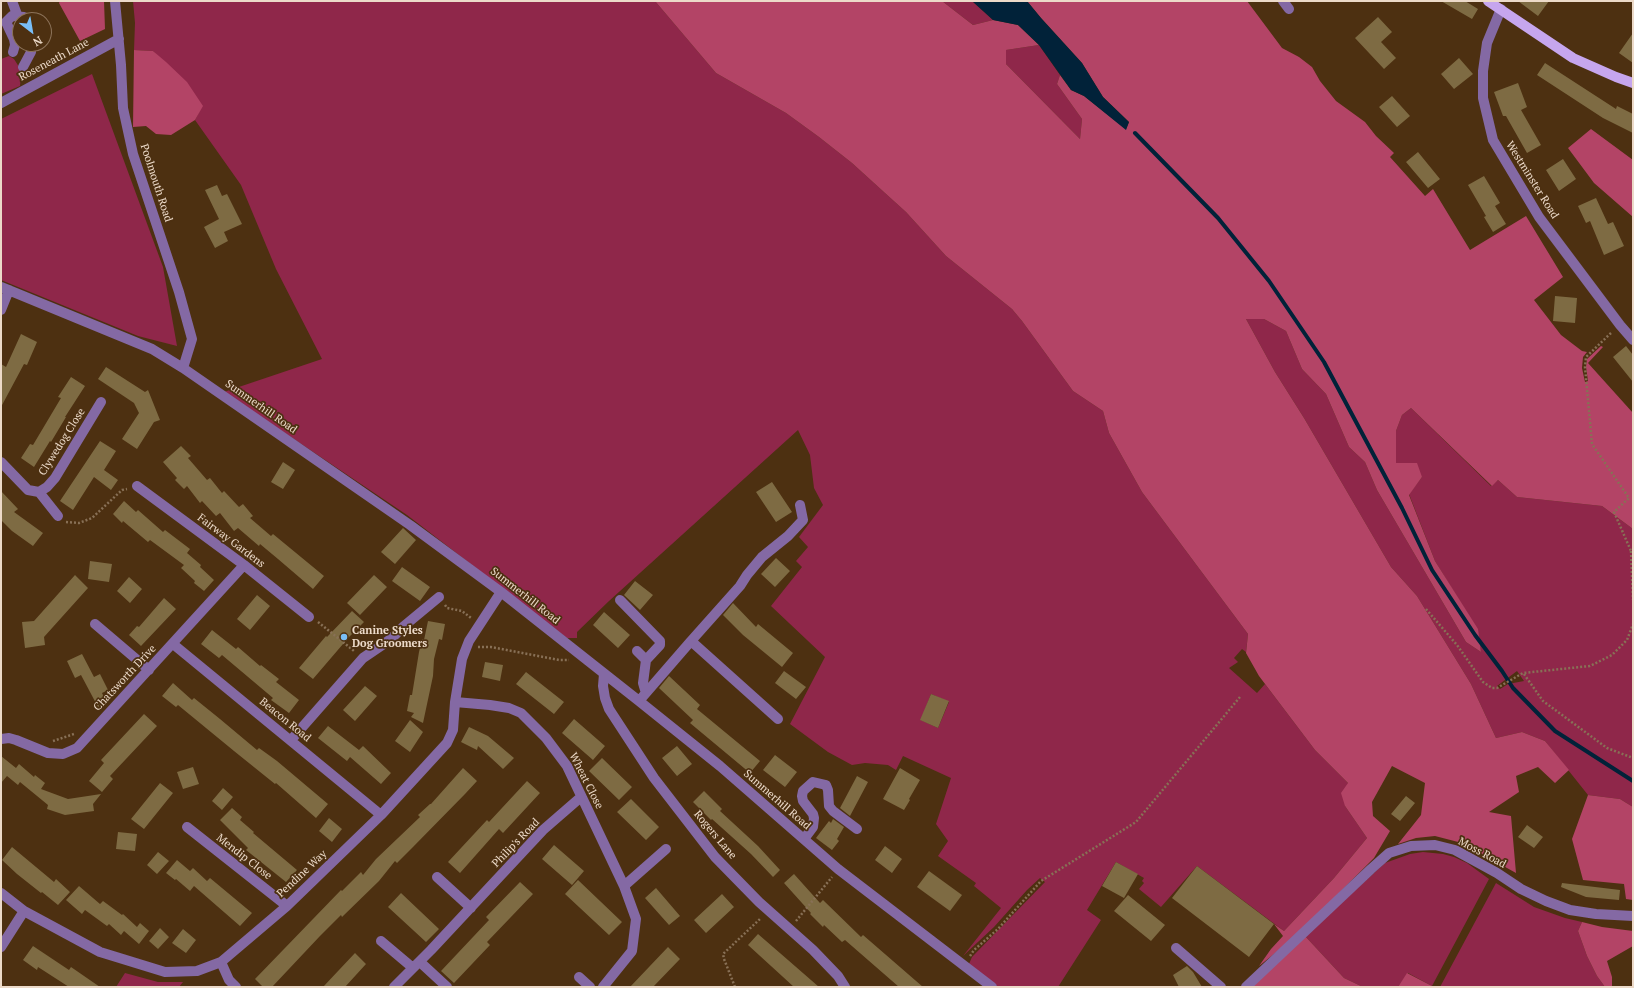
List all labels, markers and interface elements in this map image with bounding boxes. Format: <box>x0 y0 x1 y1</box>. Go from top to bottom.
north arrow <box>12 12 52 52</box>
text: N <box>30 33 45 50</box>
street label: Roseneath Lane <box>17 36 91 84</box>
street label: Westminster Road <box>1503 139 1561 221</box>
street label: Poolmouth Road <box>137 142 175 224</box>
street label: Summerhill Road <box>223 377 299 437</box>
street label: Clywedog Close <box>36 406 88 478</box>
street label: Fairway Gardens <box>195 511 267 571</box>
street label: Summerhill Road <box>488 565 562 627</box>
place label: Canine Styles Dog Groomers <box>352 624 427 650</box>
marker: Canine Styles Dog Groomers <box>339 632 349 642</box>
street label: Chatsworth Drive <box>91 642 159 714</box>
street label: Beacon Road <box>257 695 313 745</box>
street label: Wheat Close <box>566 751 606 811</box>
street label: Summerhill Road <box>741 767 813 833</box>
street label: Rogers Lane <box>691 808 739 862</box>
street label: Philip's Road <box>489 816 543 870</box>
street label: Mendip Close <box>214 831 274 883</box>
street label: Moss Road <box>1456 835 1508 871</box>
street label: Pendine Way <box>274 848 330 900</box>

